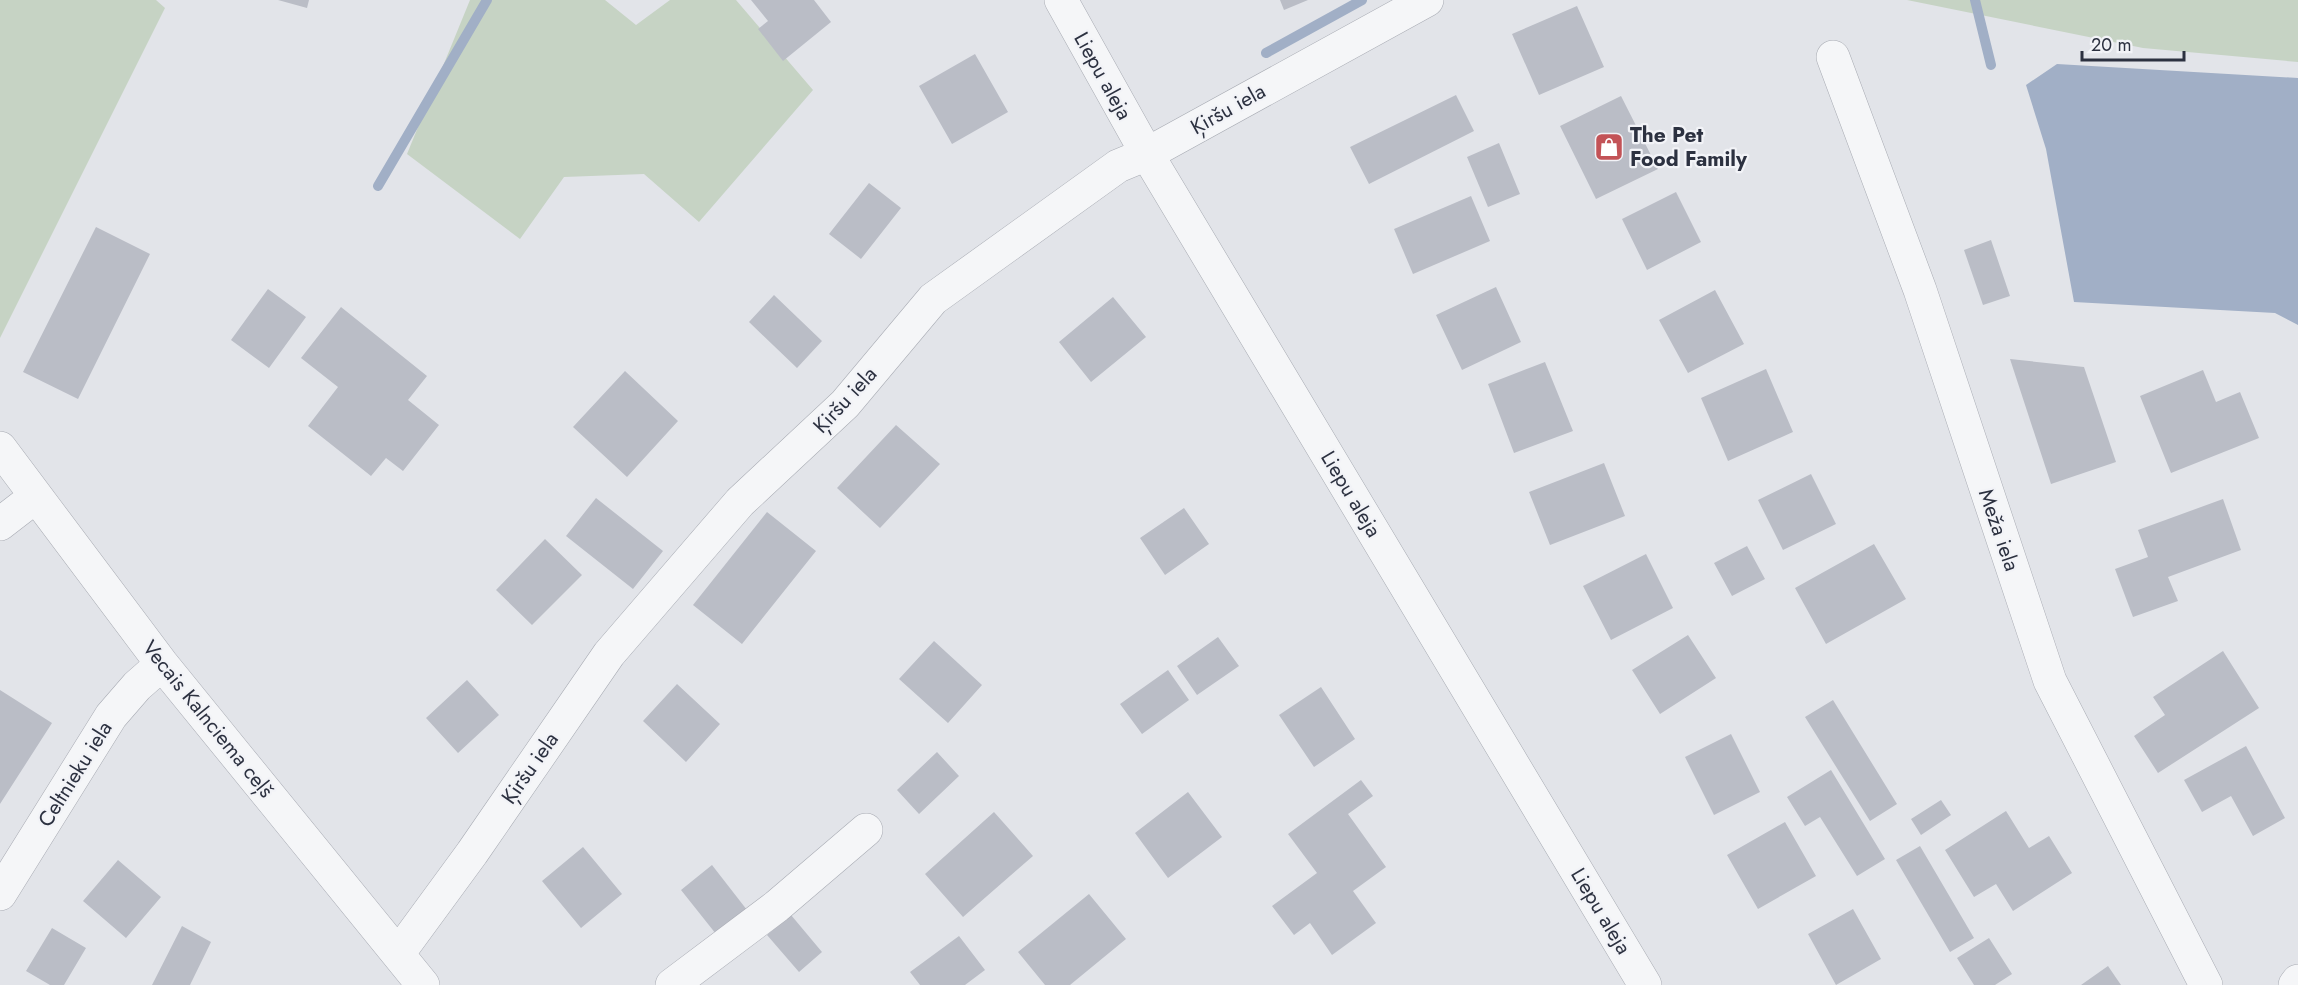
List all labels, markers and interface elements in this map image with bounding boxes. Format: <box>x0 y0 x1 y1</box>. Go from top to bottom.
scale bar <box>2082 24 2184 62</box>
street label: Liepu aleja <box>1067 27 1139 125</box>
text: 20 m <box>2091 32 2131 58</box>
street label: Ķiršu iela <box>1185 76 1271 142</box>
place label: The Pet Food Family <box>1630 120 1748 174</box>
shop icon: The Pet Food Family <box>1593 131 1625 163</box>
street label: Ķiršu iela <box>806 360 884 440</box>
street label: Liepu aleja <box>1313 445 1389 543</box>
street label: Meža iela <box>1971 485 2027 575</box>
street label: Vecais Kalnciema ceļš <box>135 634 281 804</box>
street label: Celtnieku iela <box>31 715 119 833</box>
street label: Ķiršu iela <box>494 726 566 810</box>
street label: Liepu aleja <box>1563 862 1639 960</box>

